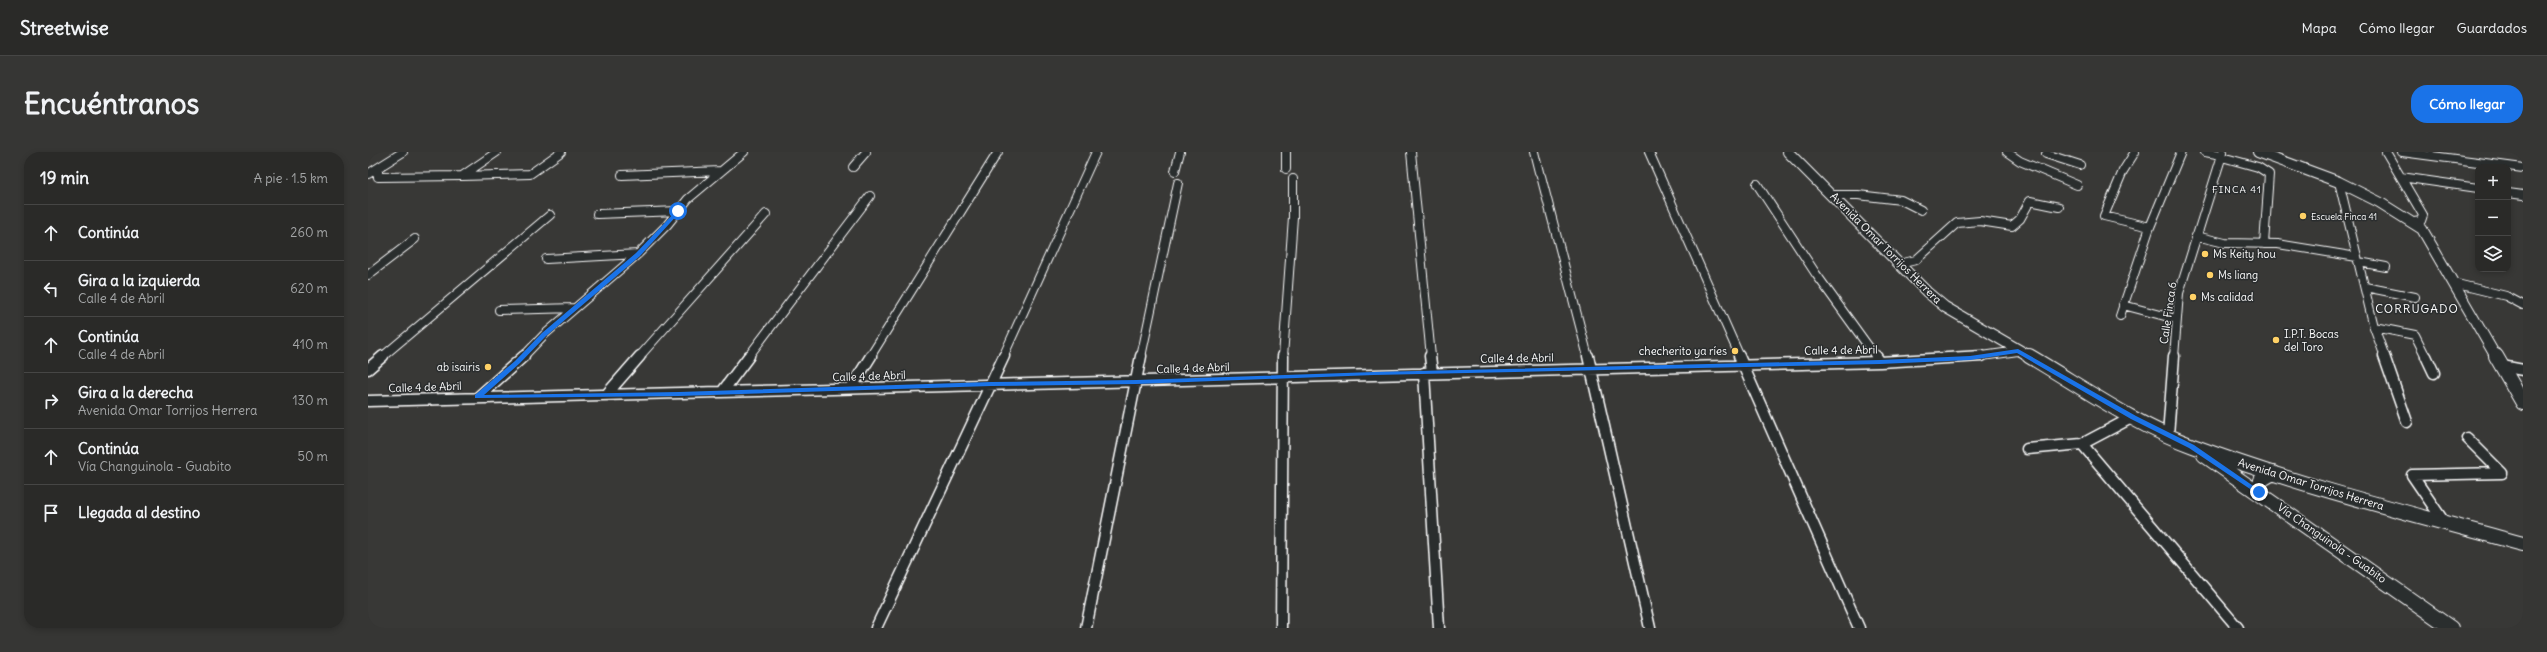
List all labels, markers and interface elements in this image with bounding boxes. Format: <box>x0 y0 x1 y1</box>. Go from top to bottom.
text: Streetwise <box>20 16 109 40</box>
text: Mapa <box>2302 19 2337 37</box>
text: Cómo llegar <box>2359 19 2435 37</box>
text: Guardados <box>2457 19 2527 37</box>
button: Cómo llegar <box>2411 85 2523 123</box>
text: Encuéntranos <box>24 86 199 122</box>
map controls <box>2475 164 2511 272</box>
button: + <box>2475 164 2511 200</box>
text: 19 min <box>40 167 89 189</box>
text: A pie · 1.5 km <box>254 170 328 187</box>
district label: FINCA 41 <box>2212 183 2262 196</box>
street label: Avenida Omar Torrijos Herrera <box>1827 189 1945 307</box>
button: − <box>2475 200 2511 236</box>
route start <box>669 202 687 220</box>
marker: Escuela Finca 41 <box>2298 211 2308 221</box>
place label: Escuela Finca 41 <box>2311 211 2377 222</box>
icon: ahead <box>40 222 62 244</box>
text: Continúa <box>78 223 139 242</box>
text: 260 m <box>290 224 328 241</box>
button: layers <box>2475 236 2511 272</box>
place label: Ms Keity hou <box>2213 247 2277 261</box>
marker: Ms Keity hou <box>2200 249 2210 259</box>
place label: Ms liang <box>2218 268 2258 282</box>
marker: Ms liang <box>2205 270 2215 280</box>
text: Gira a la izquierda <box>78 271 200 290</box>
icon: left <box>40 278 62 300</box>
text: 620 m <box>290 280 328 297</box>
street label: Calle Finca 6 <box>2157 281 2179 345</box>
text: Calle 4 de Abril <box>78 290 165 307</box>
place label: Ms calidad <box>2201 290 2254 304</box>
marker: Ms calidad <box>2188 292 2198 302</box>
district label: CORRUGADO <box>2375 301 2459 316</box>
text: Continúa <box>78 327 139 346</box>
place label: I.P.T. Bocas del Toro <box>2284 327 2339 354</box>
icon: ahead <box>40 334 62 356</box>
marker: I.P.T. Bocas del Toro <box>2271 335 2281 345</box>
text: 410 m <box>292 336 328 353</box>
street label: Calle 4 de Abril <box>1804 342 1878 358</box>
place label: checherito ya ríes <box>1639 344 1727 358</box>
text: Calle 4 de Abril <box>78 346 165 363</box>
marker: checherito ya ríes <box>1730 346 1740 356</box>
street label: Calle 4 de Abril <box>1480 350 1554 366</box>
place label: ab isairis <box>437 360 480 374</box>
street label: Calle 4 de Abril <box>1156 360 1230 376</box>
marker: ab isairis <box>483 362 493 372</box>
street label: Calle 4 de Abril <box>832 368 906 384</box>
street label: Calle 4 de Abril <box>388 379 462 395</box>
text: Gira a la derecha <box>78 383 193 402</box>
icon: right <box>40 390 62 412</box>
text: 130 m <box>292 392 328 409</box>
text: Avenida Omar Torrijos Herrera <box>78 402 258 419</box>
text: Continúa <box>78 439 139 458</box>
icon: ahead <box>40 446 62 468</box>
text: 50 m <box>297 448 328 465</box>
street label: Avenida Omar Torrijos Herrera <box>2236 455 2386 513</box>
text: Vía Changuinola - Guabito <box>78 458 231 475</box>
route end <box>2250 483 2268 501</box>
street label: Vía Changuinola - Guabito <box>2275 500 2389 586</box>
icon: arrive <box>40 502 62 524</box>
text: Llegada al destino <box>78 503 200 522</box>

